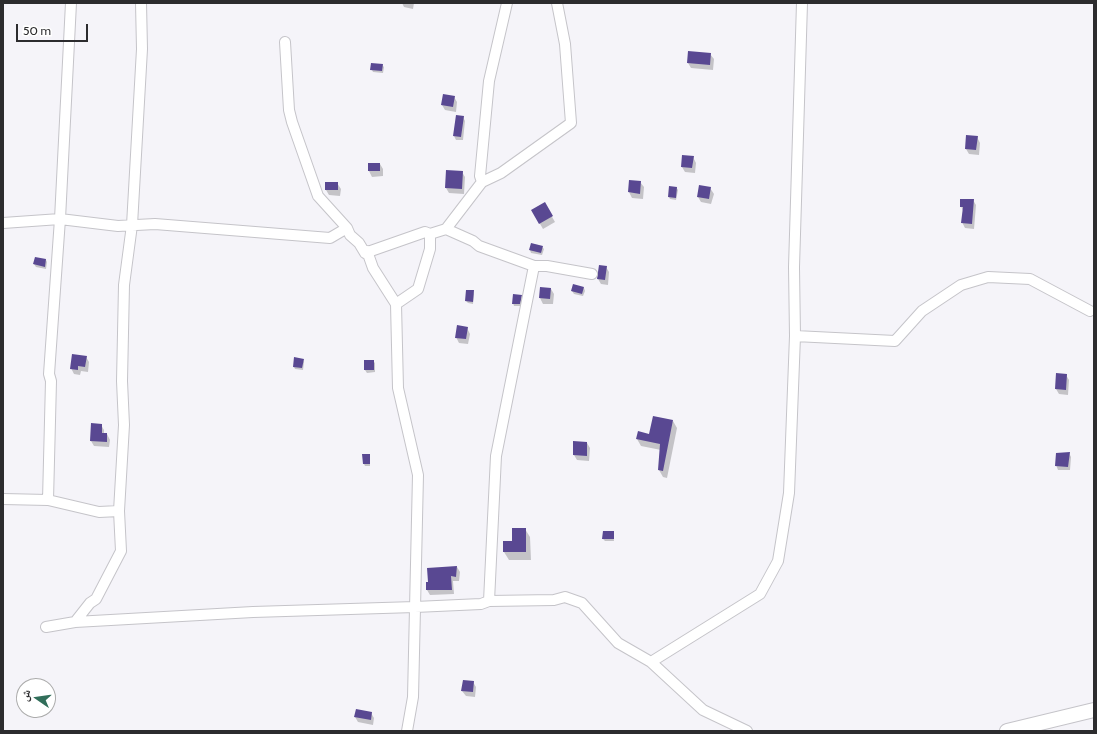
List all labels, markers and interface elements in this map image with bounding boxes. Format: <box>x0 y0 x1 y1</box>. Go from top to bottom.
scale bar <box>18 16 90 42</box>
text: 50 m <box>23 23 51 38</box>
north arrow <box>16 678 56 718</box>
text: ش <box>17 688 33 703</box>

